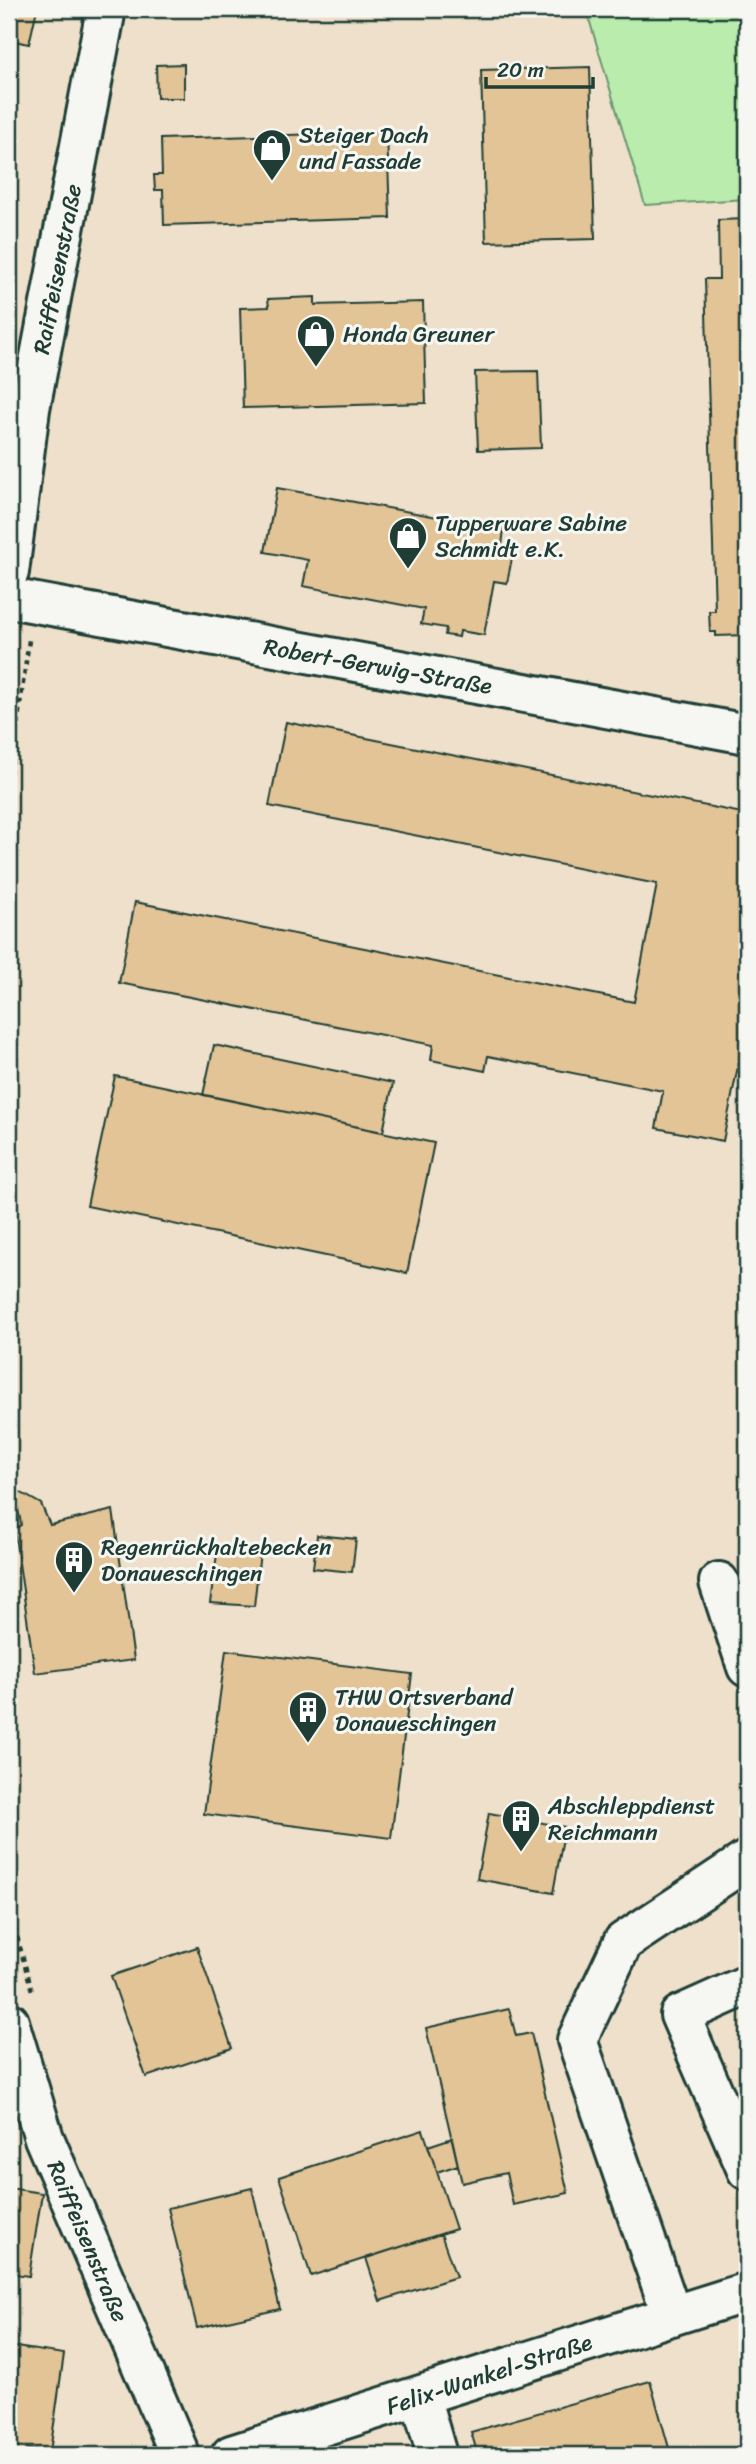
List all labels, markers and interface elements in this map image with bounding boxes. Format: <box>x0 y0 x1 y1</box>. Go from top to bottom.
scale bar <box>486 46 593 90</box>
text: 20 m <box>497 51 544 89</box>
place label: Steiger Dach und Fassade <box>299 115 429 182</box>
shop icon: Steiger Dach und Fassade <box>251 127 293 182</box>
street label: Raiffeisenstraße <box>21 180 94 358</box>
shop icon: Honda Greuner <box>295 313 337 368</box>
place label: Honda Greuner <box>343 314 495 355</box>
place label: Tupperware Sabine Schmidt e.K. <box>435 503 627 570</box>
shop icon: Tupperware Sabine Schmidt e.K. <box>387 515 429 570</box>
street label: Robert-Gerwig-Straße <box>260 626 495 707</box>
place label: Regenrückhaltebecken Donaueschingen <box>101 1527 332 1594</box>
building icon: Regenrückhaltebecken Donaueschingen <box>53 1539 95 1594</box>
place label: THW Ortsverband Donaueschingen <box>335 1677 514 1744</box>
building icon: THW Ortsverband Donaueschingen <box>287 1689 329 1744</box>
place label: Abschleppdienst Reichmann <box>547 1786 715 1853</box>
building icon: Abschleppdienst Reichmann <box>500 1798 542 1853</box>
street label: Raiffeisenstraße <box>35 2154 140 2329</box>
street label: Felix-Wankel-Straße <box>381 2322 598 2427</box>

